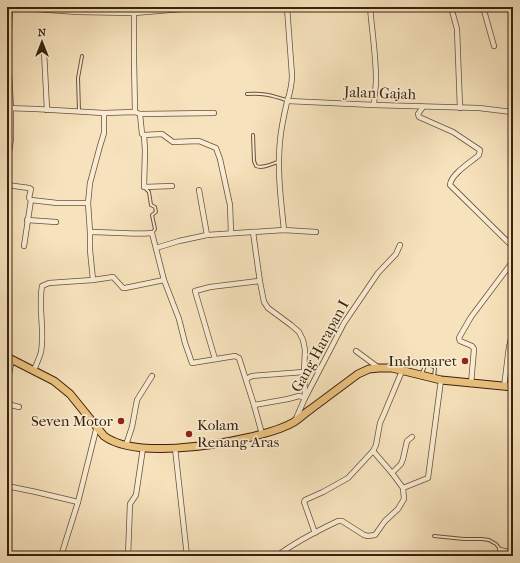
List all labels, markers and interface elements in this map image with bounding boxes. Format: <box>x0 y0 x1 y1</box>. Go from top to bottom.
north arrow <box>22 22 62 62</box>
text: N <box>38 26 47 39</box>
street label: Jalan Gajah <box>343 83 417 103</box>
street label: Gang Harapan I <box>287 297 353 395</box>
place label: Indomaret <box>388 352 458 370</box>
marker: Indomaret <box>460 356 470 366</box>
place label: Seven Motor <box>31 412 114 430</box>
marker: Seven Motor <box>116 416 126 426</box>
place label: Kolam Renang Aras <box>197 416 280 451</box>
marker: Kolam Renang Aras <box>184 429 194 439</box>

